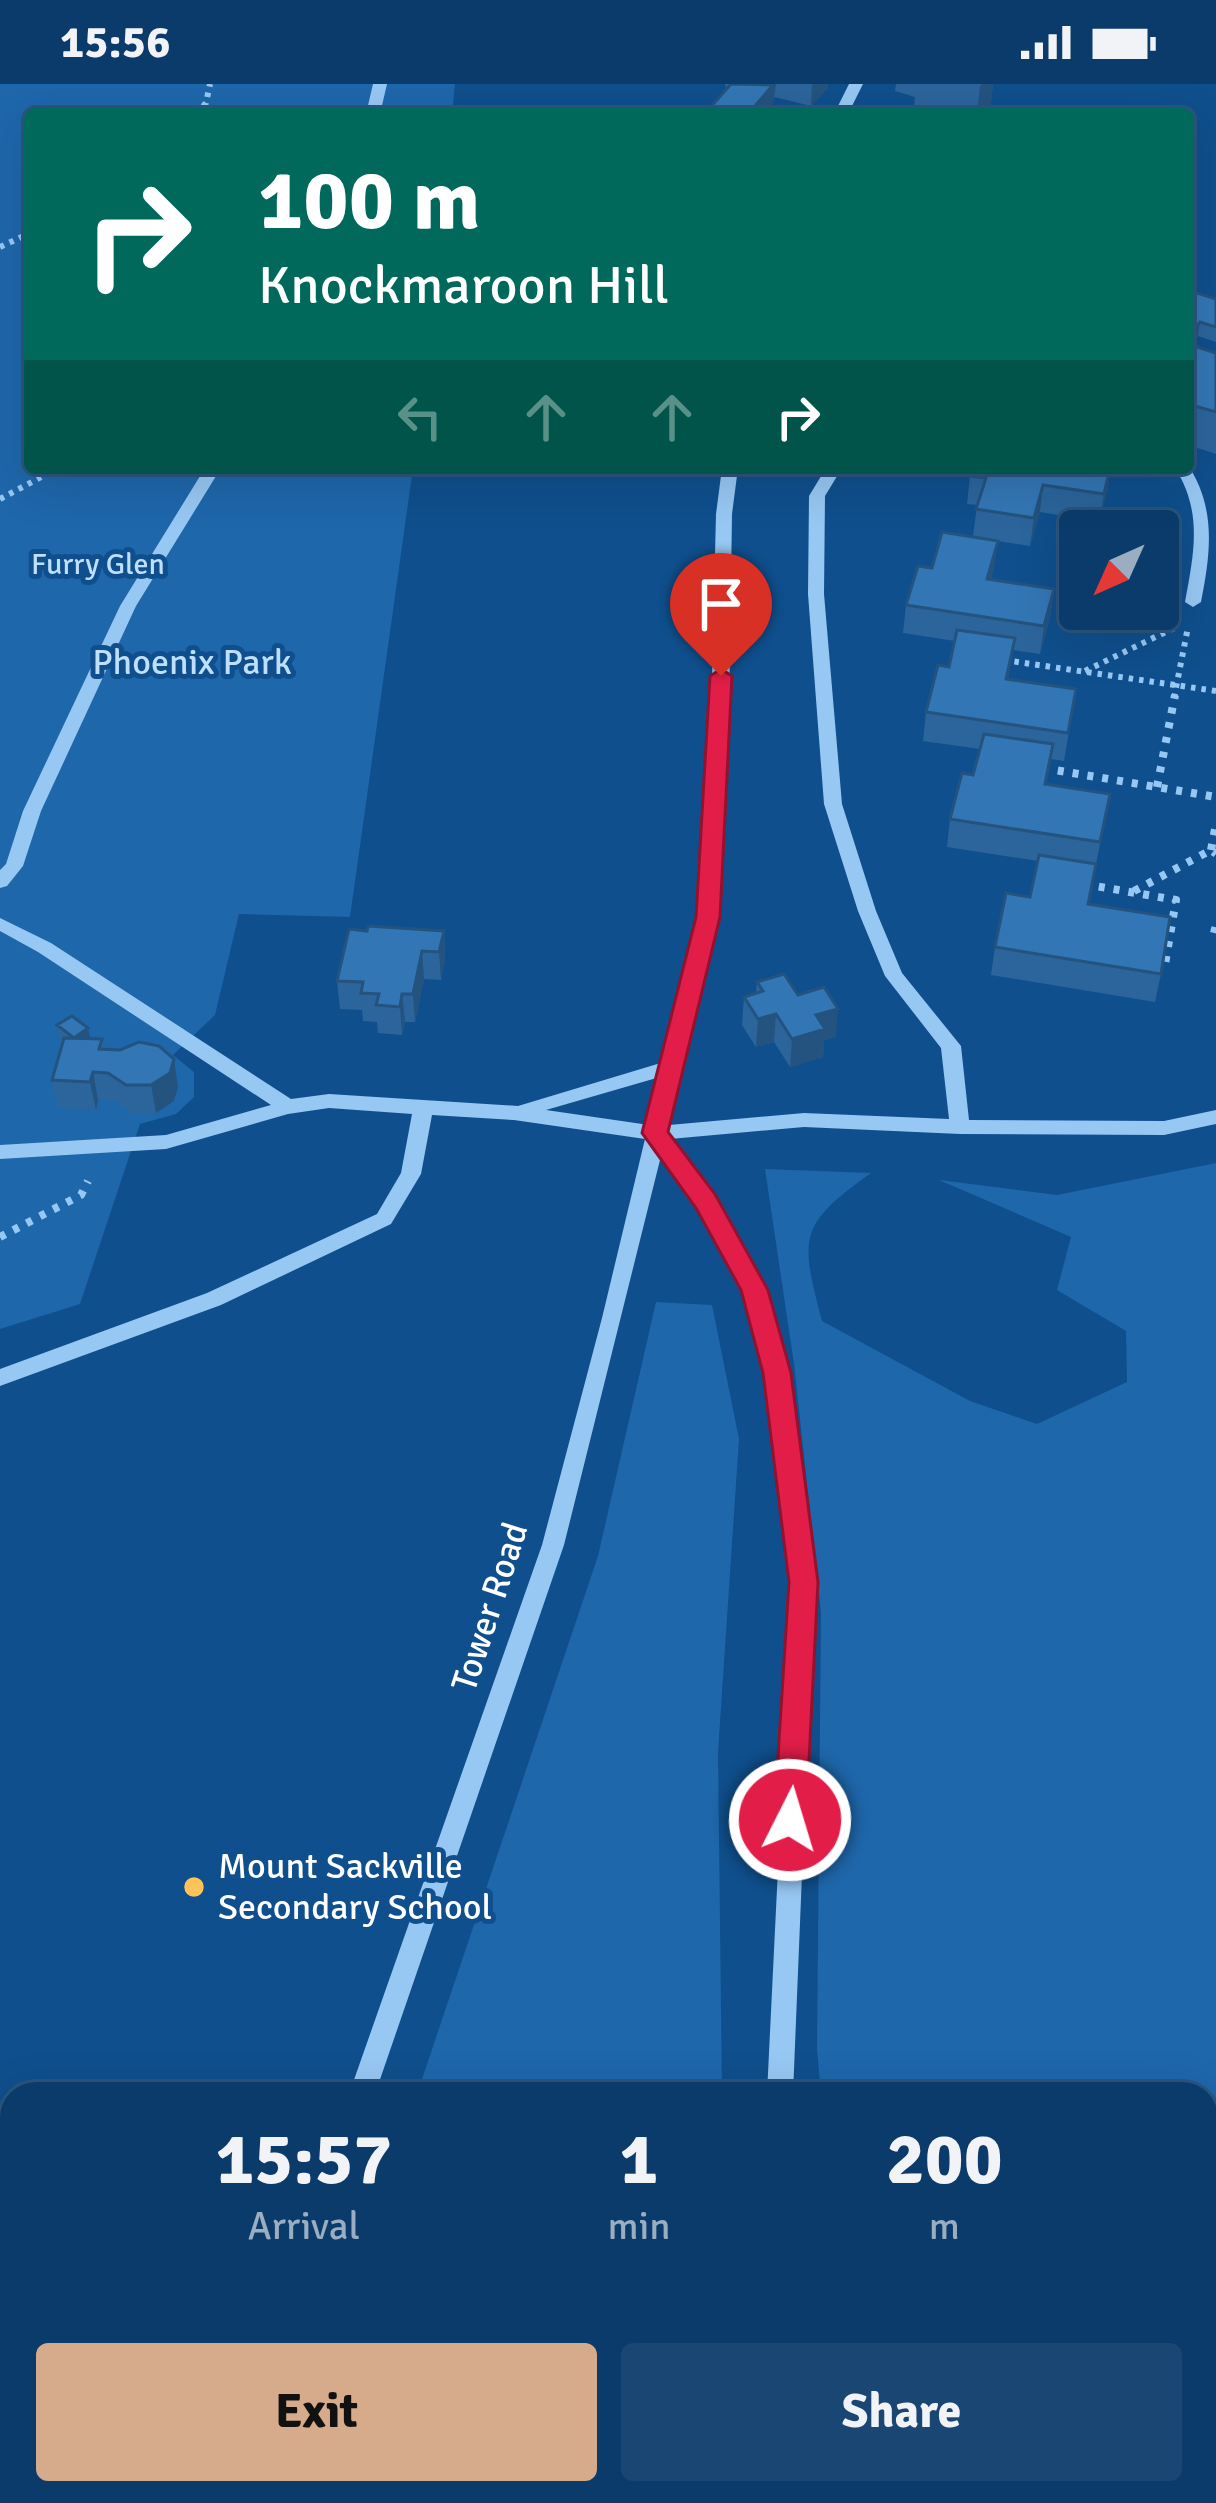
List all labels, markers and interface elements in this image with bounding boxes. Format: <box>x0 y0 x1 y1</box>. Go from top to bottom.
text: 15:56 <box>60 15 170 70</box>
text: 100 m <box>258 149 480 253</box>
icon: right <box>60 156 216 312</box>
text: Knockmaroon Hill <box>258 252 669 319</box>
icon: left <box>387 384 453 450</box>
icon: ahead <box>513 384 579 450</box>
icon: ahead <box>639 384 705 450</box>
icon: right <box>765 384 831 450</box>
north arrow <box>1059 510 1179 630</box>
map controls <box>1059 510 1179 630</box>
park label: Furry Glen <box>31 546 165 583</box>
pin <box>670 553 772 676</box>
icon: arrive <box>688 571 754 637</box>
park label: Phoenix Park <box>92 640 292 685</box>
street label: Tower Road <box>442 1517 538 1697</box>
position arrow <box>727 1757 853 1883</box>
place label: Mount Sackville Secondary School <box>218 1844 492 1930</box>
marker: Mount Sackville Secondary School <box>181 1874 207 1900</box>
text: 15:57 <box>215 2115 392 2204</box>
text: 1 <box>620 2115 658 2204</box>
text: 200 <box>886 2115 1003 2204</box>
text: Arrival <box>248 2202 360 2250</box>
text: min <box>608 2202 671 2250</box>
text: m <box>929 2202 960 2250</box>
button: Exit <box>36 2343 597 2481</box>
button: Share <box>621 2343 1182 2481</box>

